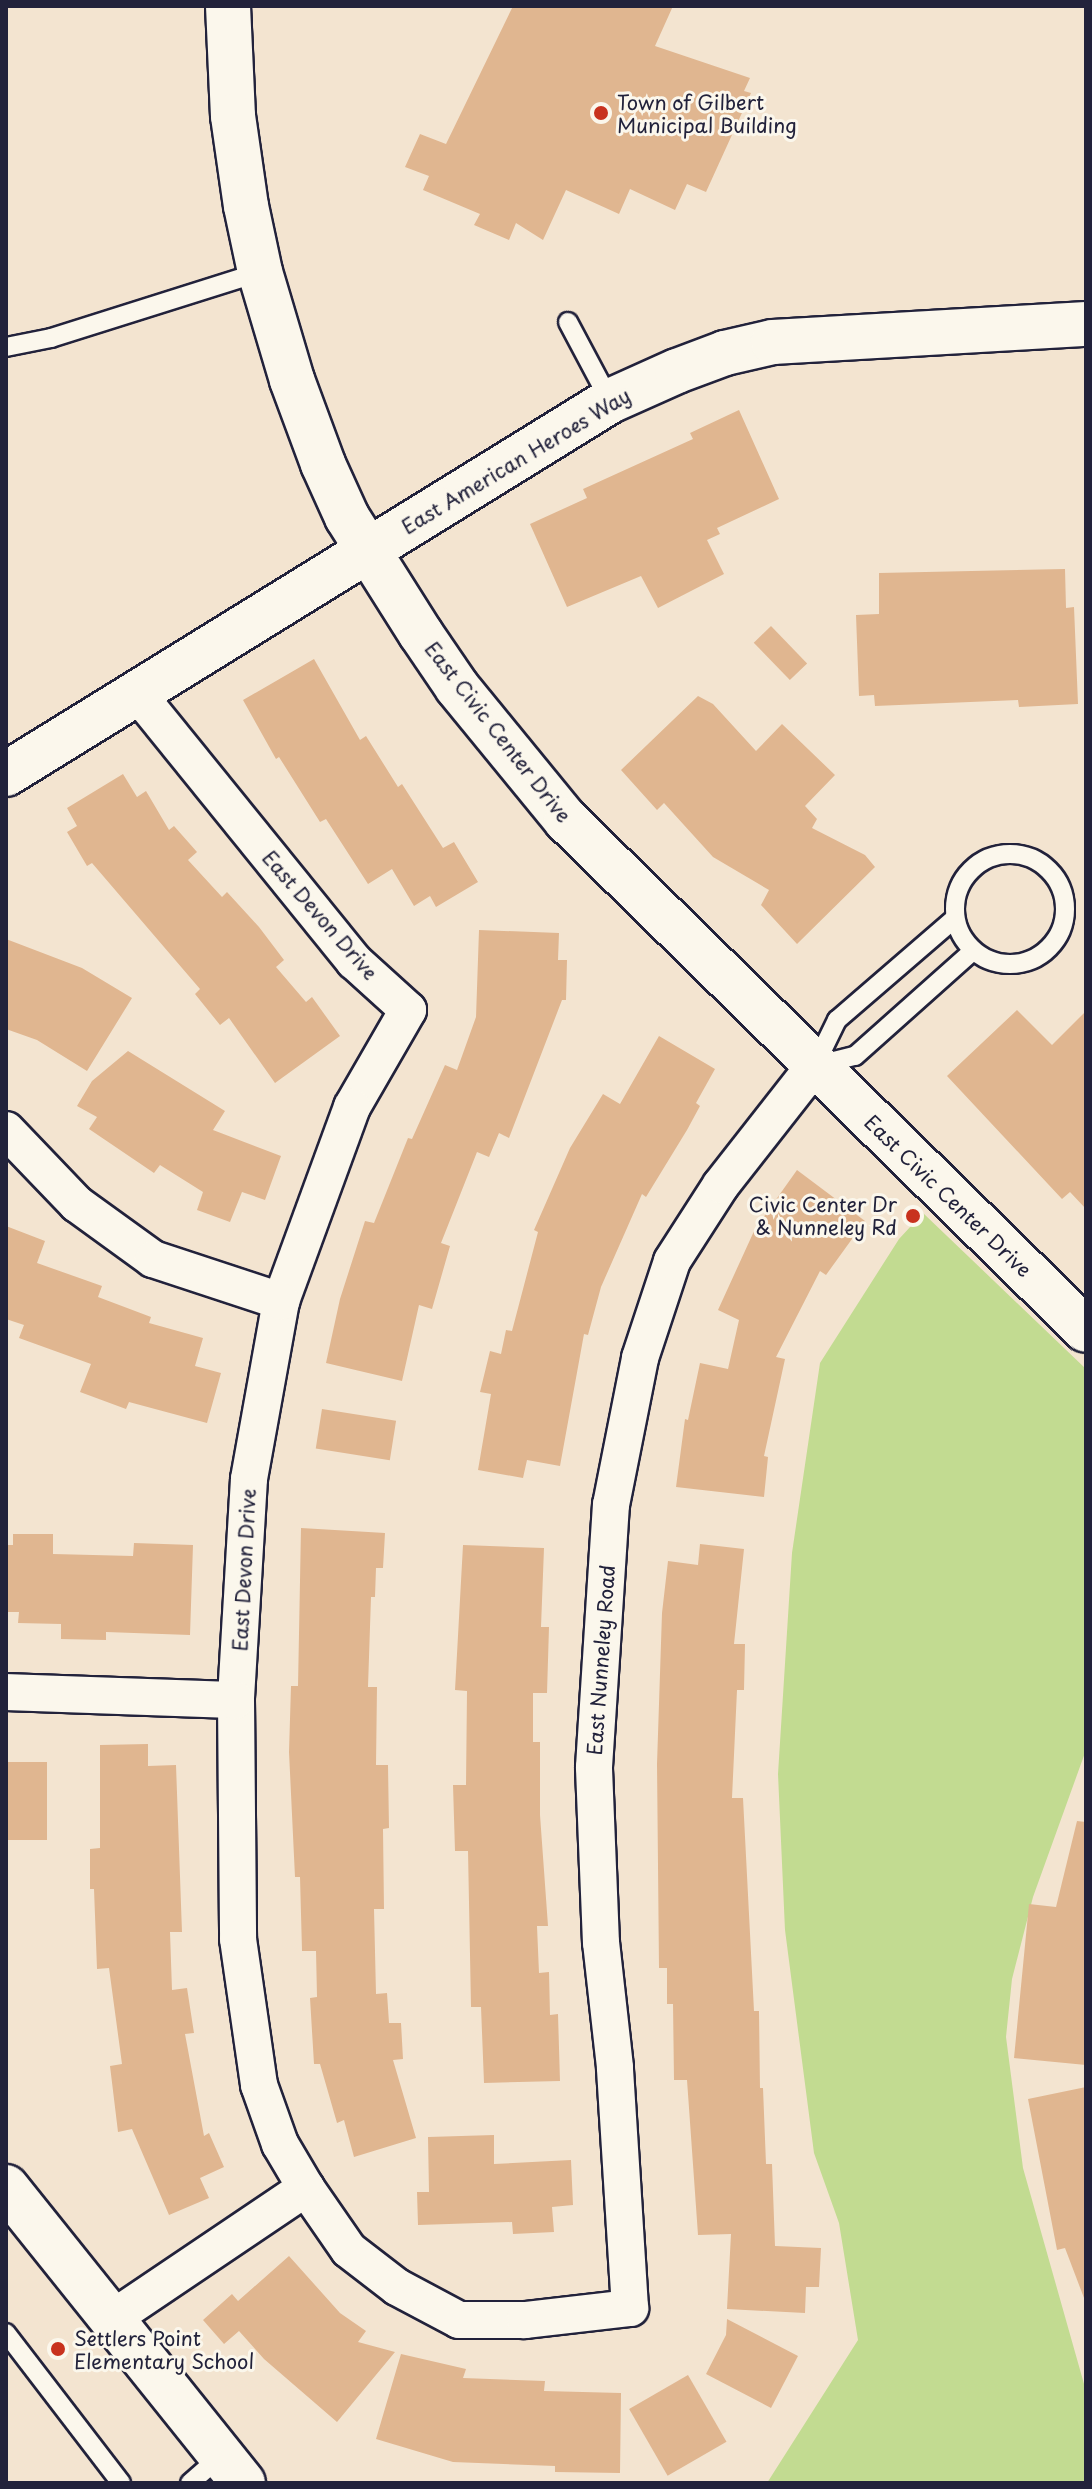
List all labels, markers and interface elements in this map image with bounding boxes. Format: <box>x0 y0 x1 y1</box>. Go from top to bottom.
place label: Town of Gilbert Municipal Building <box>617 90 798 137</box>
marker: Town of Gilbert Municipal Building <box>592 104 610 122</box>
street label: East American Heroes Way <box>397 383 635 539</box>
street label: East Civic Center Drive <box>419 636 577 828</box>
street label: East Devon Drive <box>256 844 384 986</box>
street label: East Civic Center Drive <box>859 1109 1037 1283</box>
place label: Civic Center Dr & Nunneley Rd <box>746 1192 897 1239</box>
marker: Civic Center Dr & Nunneley Rd <box>904 1207 922 1225</box>
street label: East Devon Drive <box>228 1486 260 1654</box>
street label: East Nunneley Road <box>582 1564 620 1756</box>
place label: Settlers Point Elementary School <box>74 2326 254 2373</box>
marker: Settlers Point Elementary School <box>49 2340 67 2358</box>

